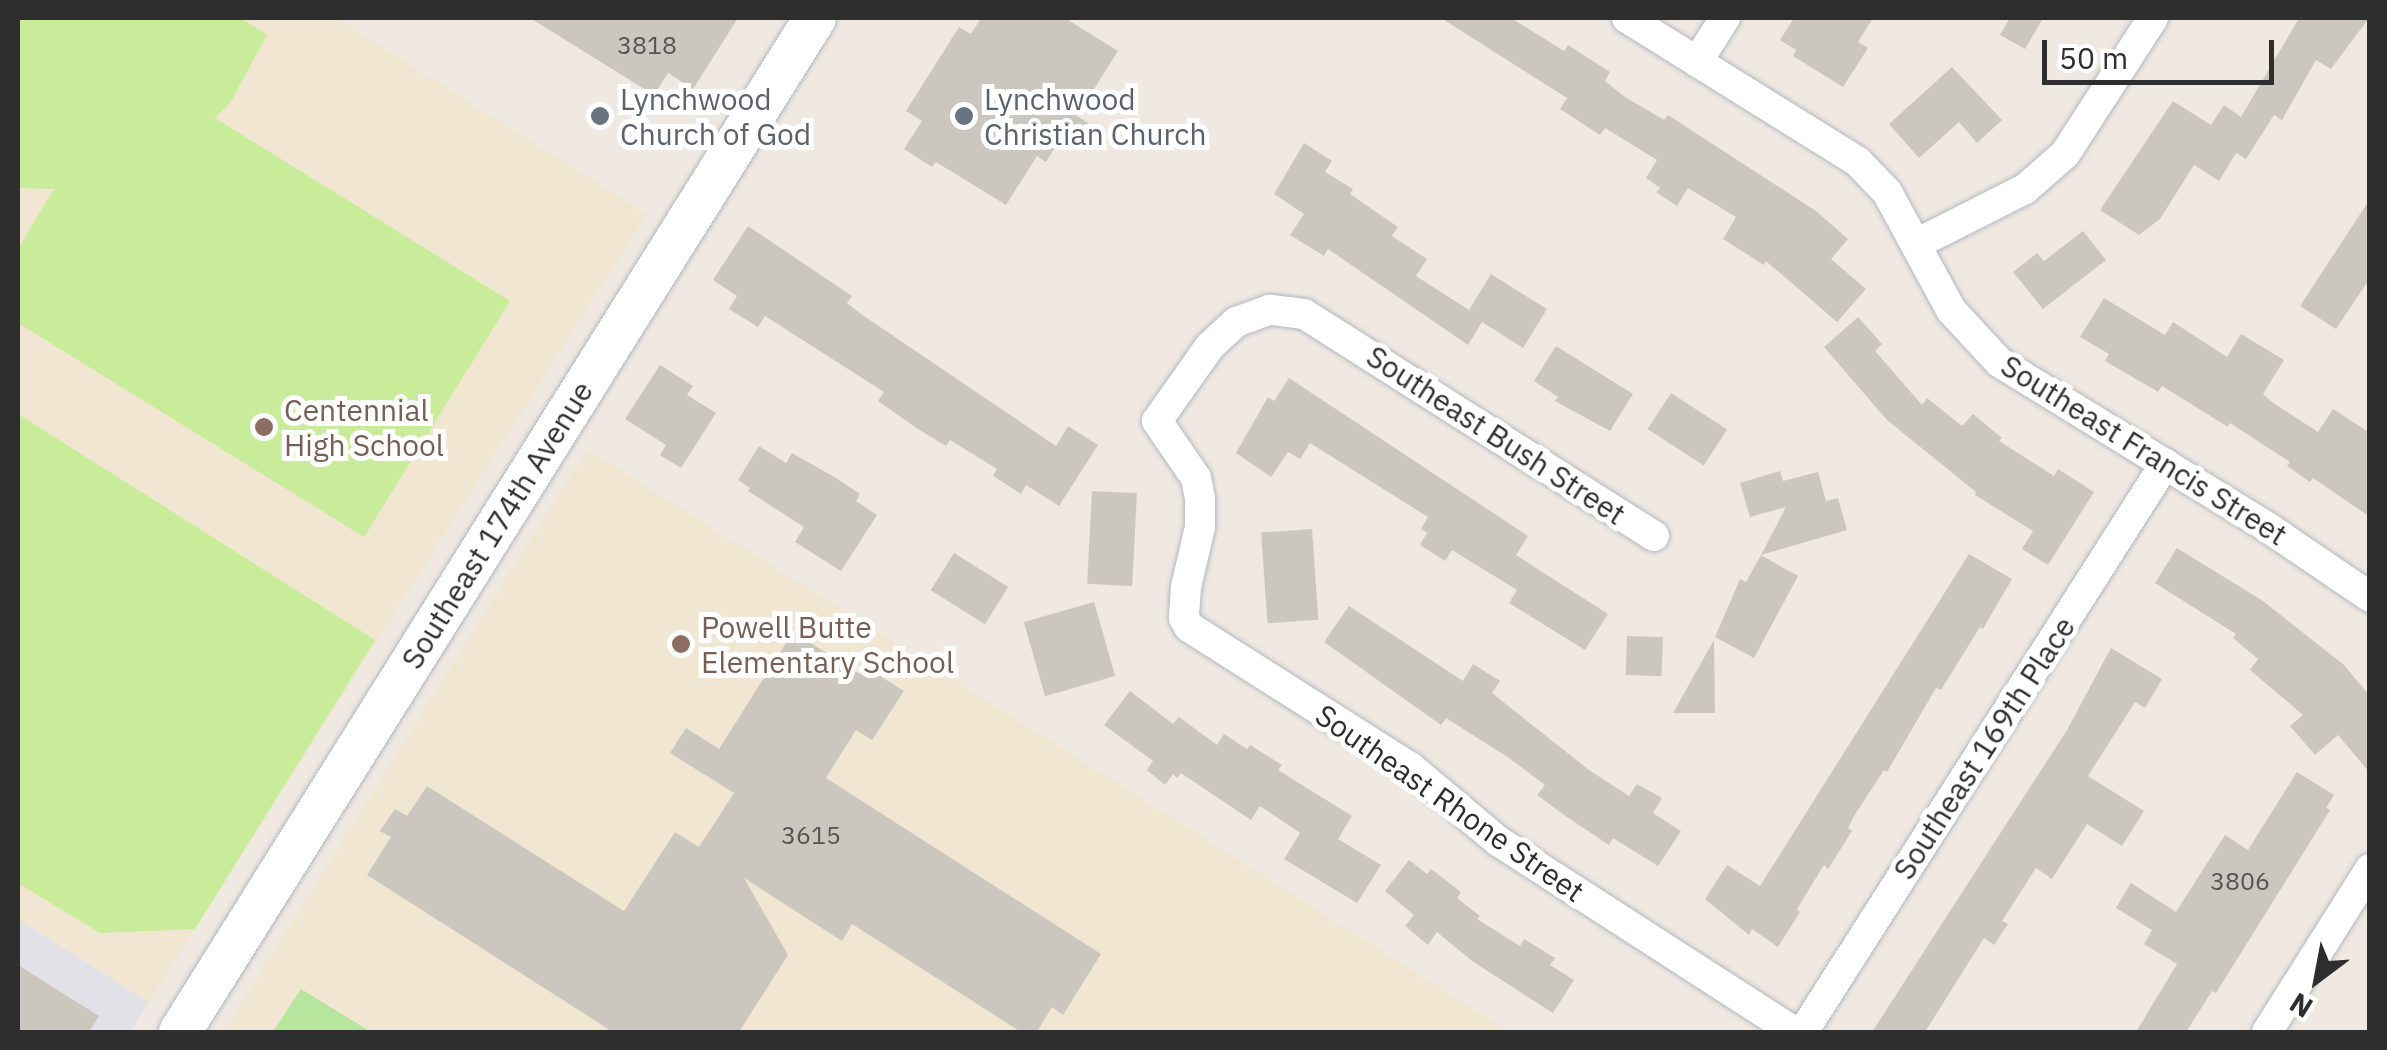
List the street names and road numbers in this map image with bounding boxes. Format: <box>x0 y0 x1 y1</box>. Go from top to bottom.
street label: Southeast Bush Street <box>1360 338 1632 532</box>
street label: Southeast Francis Street <box>1995 347 2293 553</box>
street label: Southeast 174th Avenue <box>394 375 600 675</box>
street label: Southeast 169th Place <box>1886 610 2082 886</box>
street label: Southeast Rhone Street <box>1309 697 1591 909</box>

